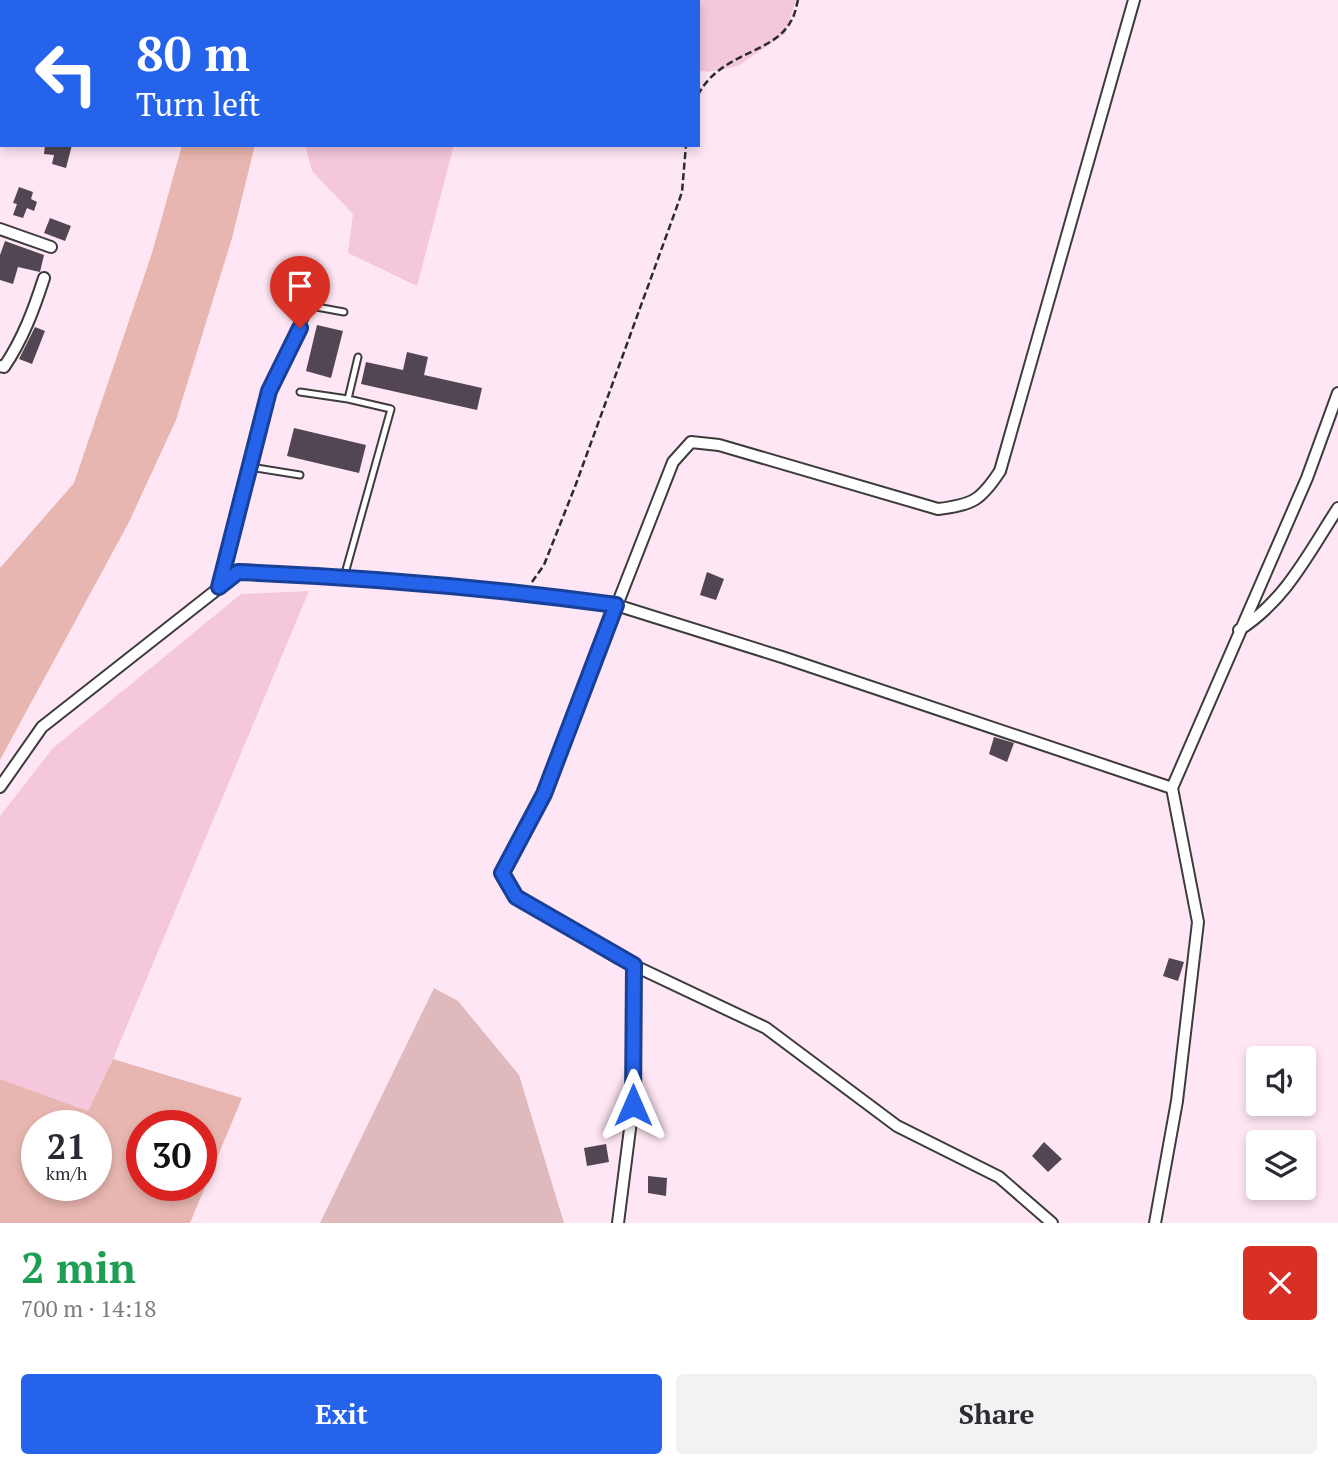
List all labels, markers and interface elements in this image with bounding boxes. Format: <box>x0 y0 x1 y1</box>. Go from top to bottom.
text: 80 m <box>136 20 250 85</box>
icon: left <box>21 28 112 119</box>
text: Turn left <box>136 83 260 125</box>
pin <box>270 256 330 328</box>
icon: arrive <box>281 267 319 305</box>
map controls <box>1246 1046 1316 1200</box>
button: sound <box>1246 1046 1316 1116</box>
position arrow <box>596 1068 670 1142</box>
speed limit sign: 30 <box>126 1110 217 1201</box>
text: 21 <box>47 1123 86 1169</box>
button: layers <box>1246 1130 1316 1200</box>
text: km/h <box>46 1161 87 1185</box>
text: 2 min <box>21 1239 136 1295</box>
button: close <box>1243 1246 1317 1320</box>
text: 700 m · 14:18 <box>21 1293 156 1324</box>
button: Exit <box>21 1374 662 1454</box>
button: Share <box>676 1374 1317 1454</box>

